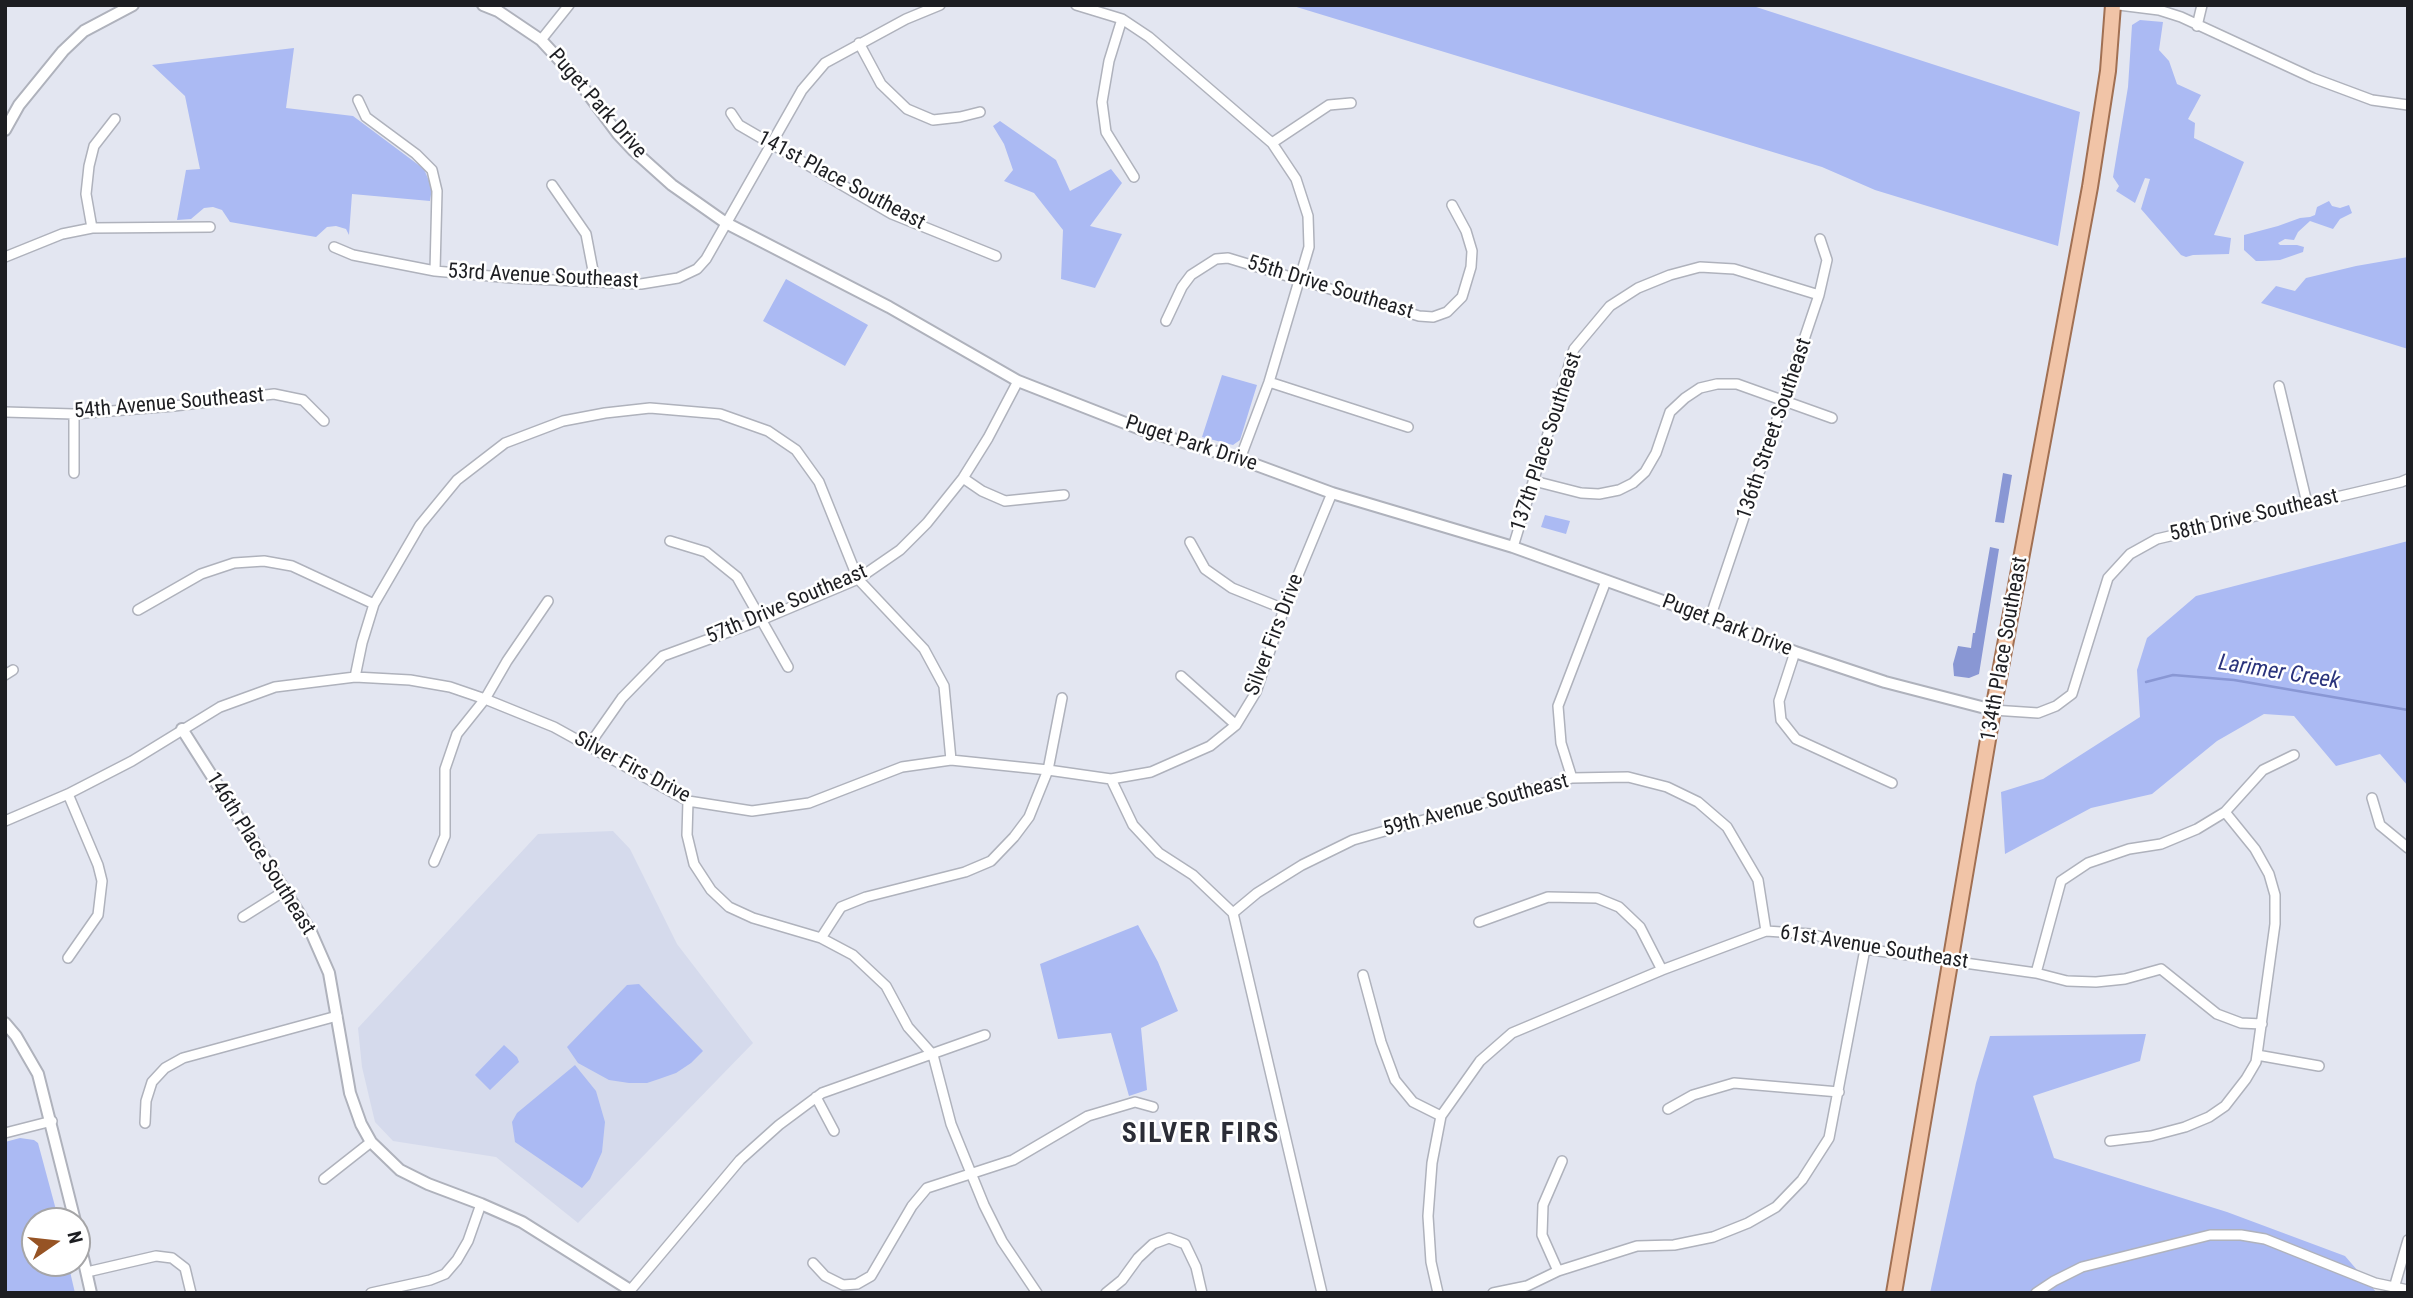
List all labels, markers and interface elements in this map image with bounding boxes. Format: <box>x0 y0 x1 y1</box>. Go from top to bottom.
street label: Puget Park Drive <box>542 44 652 164</box>
street label: 141st Place Southeast <box>753 126 929 236</box>
street label: 55th Drive Southeast <box>1244 251 1416 325</box>
street label: 53rd Avenue Southeast <box>447 259 639 295</box>
street label: 136th Street Southeast <box>1732 335 1818 523</box>
street label: 137th Place Southeast <box>1506 349 1588 535</box>
street label: 54th Avenue Southeast <box>73 383 265 425</box>
street label: Puget Park Drive <box>1122 411 1260 477</box>
street label: 58th Drive Southeast <box>2167 484 2341 548</box>
street label: 134th Place Southeast <box>1976 555 2034 743</box>
street label: 57th Drive Southeast <box>703 560 871 650</box>
street label: Silver Firs Drive <box>1240 571 1310 699</box>
street label: Puget Park Drive <box>1658 590 1796 662</box>
water label: Larimer Creek <box>2216 650 2342 696</box>
street label: Silver Firs Drive <box>570 727 694 809</box>
street label: 146th Place Southeast <box>200 768 320 940</box>
street label: 59th Avenue Southeast <box>1381 769 1571 843</box>
street label: 61st Avenue Southeast <box>1778 921 1970 975</box>
district label: SILVER FIRS <box>1123 1118 1279 1152</box>
north arrow <box>21 1207 91 1277</box>
text: N <box>62 1229 87 1246</box>

